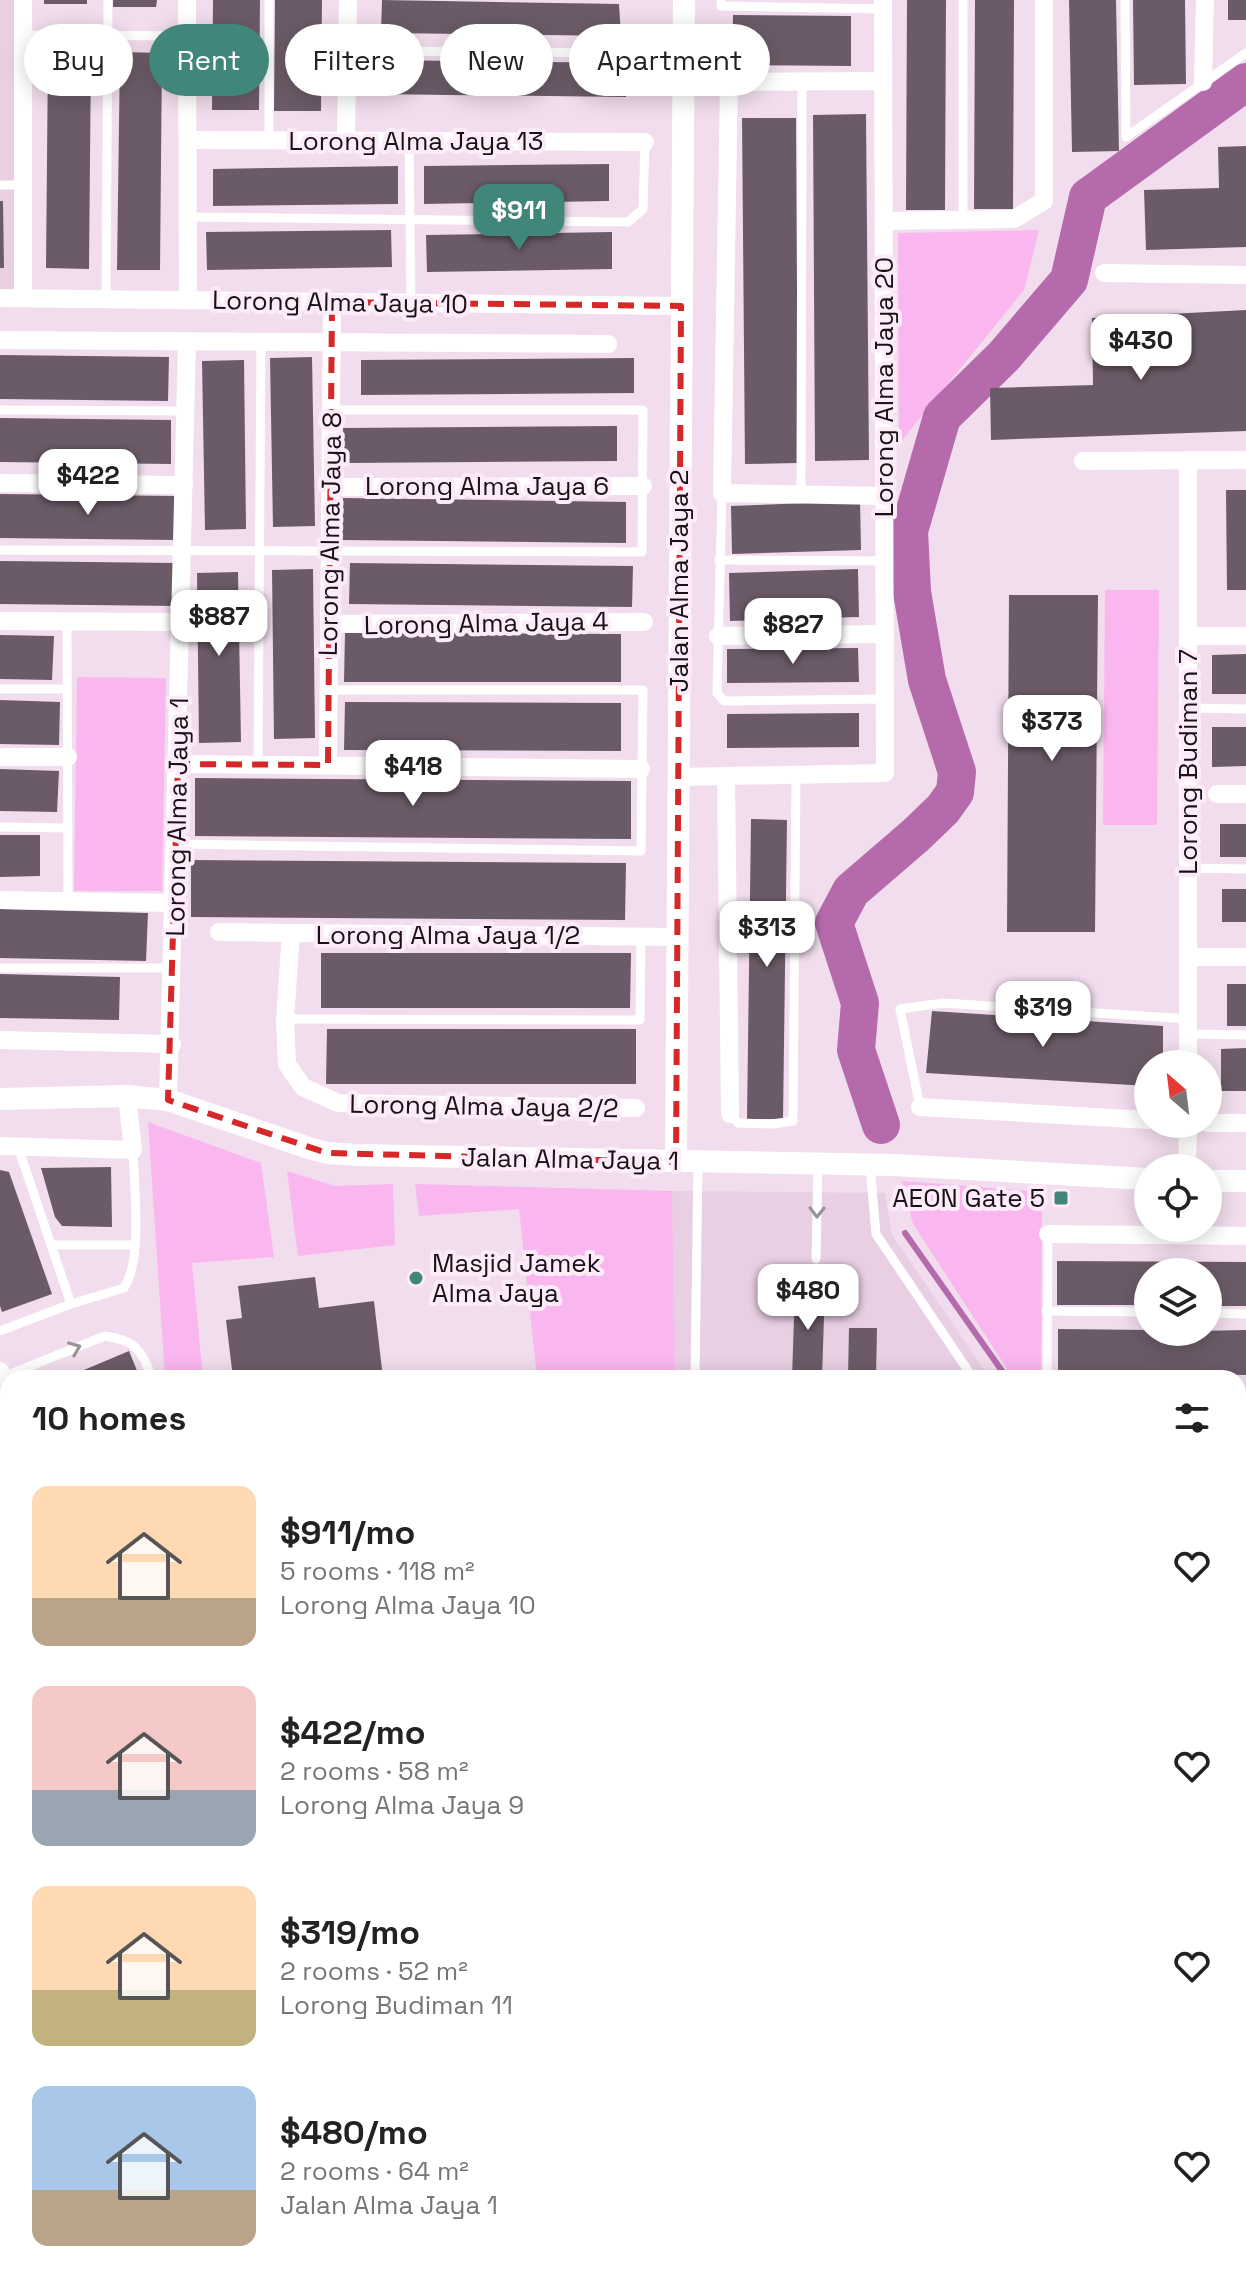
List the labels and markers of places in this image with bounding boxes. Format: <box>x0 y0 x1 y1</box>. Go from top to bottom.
pin: $911 <box>472 184 566 252</box>
pin: $430 <box>1094 314 1188 382</box>
pin: $422 <box>41 449 135 517</box>
pin: $887 <box>172 590 266 658</box>
pin: $827 <box>746 598 840 666</box>
pin: $373 <box>1005 695 1099 763</box>
pin: $418 <box>366 740 460 808</box>
pin: $313 <box>720 901 814 969</box>
pin: $319 <box>996 981 1090 1049</box>
place label: AEON Gate 5 <box>892 1181 1045 1215</box>
marker: AEON Gate 5 <box>1052 1189 1070 1207</box>
place label: Masjid Jamek Alma Jaya <box>432 1246 601 1310</box>
pin: $480 <box>761 1264 855 1332</box>
marker: Masjid Jamek Alma Jaya <box>407 1269 425 1287</box>

